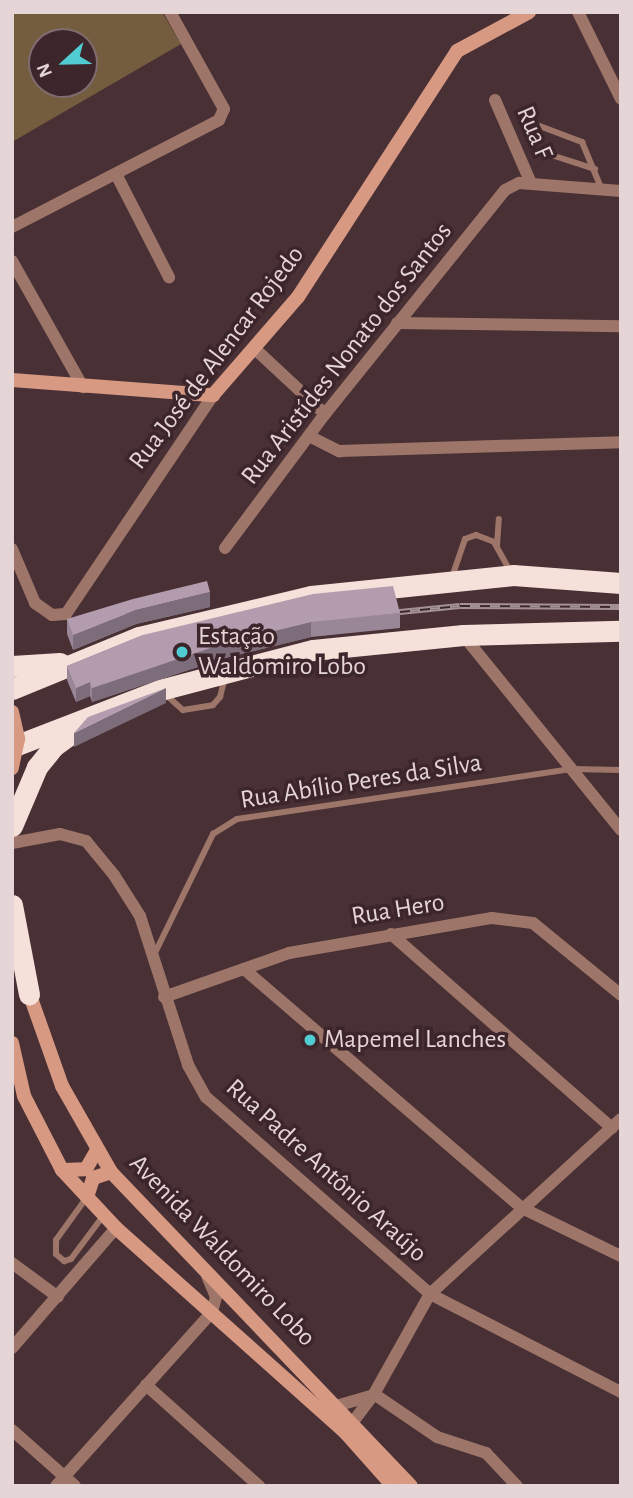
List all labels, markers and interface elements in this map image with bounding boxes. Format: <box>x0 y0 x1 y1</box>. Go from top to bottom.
north arrow <box>28 28 98 98</box>
text: N <box>34 61 56 80</box>
street label: Rua F <box>509 102 559 164</box>
street label: Rua Aristídes Nonato dos Santos <box>235 217 459 491</box>
street label: Rua José de Alencar Rojedo <box>123 240 311 476</box>
place label: Estação Waldomiro Lobo <box>198 621 366 682</box>
marker: Estação Waldomiro Lobo <box>172 642 192 662</box>
street label: Rua Abílio Peres da Silva <box>238 748 484 816</box>
street label: Rua Hero <box>349 887 447 933</box>
place label: Mapemel Lanches <box>324 1024 506 1056</box>
marker: Mapemel Lanches <box>302 1032 318 1048</box>
street label: Rua Padre Antônio Araújo <box>219 1073 433 1269</box>
street label: Avenida Waldomiro Lobo <box>122 1149 322 1353</box>

